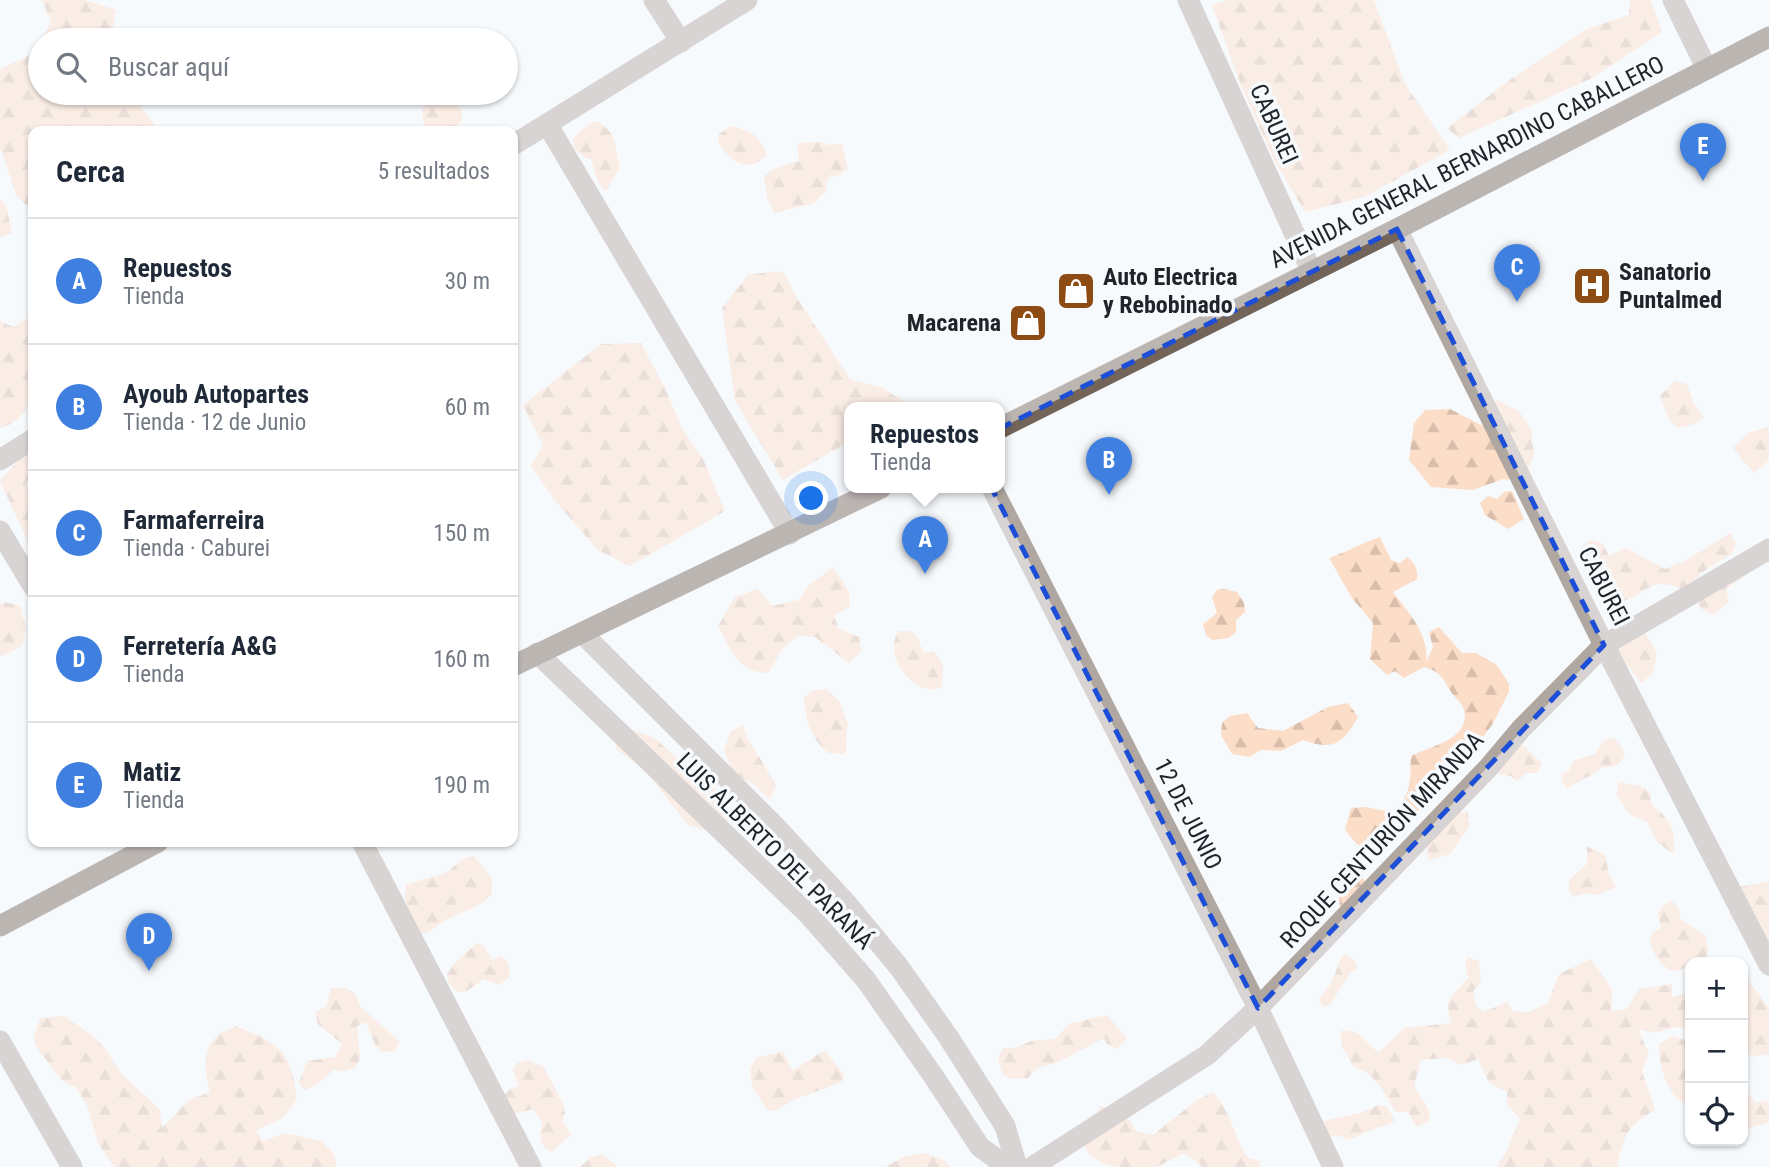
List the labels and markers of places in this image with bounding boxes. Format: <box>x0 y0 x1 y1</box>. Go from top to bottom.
pin: E <box>1680 123 1726 181</box>
pin: C <box>1494 244 1540 302</box>
place label: Sanatorio Puntalmed <box>1619 258 1722 314</box>
place label: Auto Electrica y Rebobinado <box>1103 263 1238 319</box>
hospital icon: Sanatorio Puntalmed <box>1571 265 1613 307</box>
shop icon: Auto Electrica y Rebobinado <box>1055 270 1097 312</box>
shop icon: Macarena <box>1007 302 1049 344</box>
place label: Macarena <box>907 309 1001 337</box>
pin: B <box>1086 437 1132 495</box>
pin: A <box>902 516 948 574</box>
pin: D <box>126 913 172 971</box>

